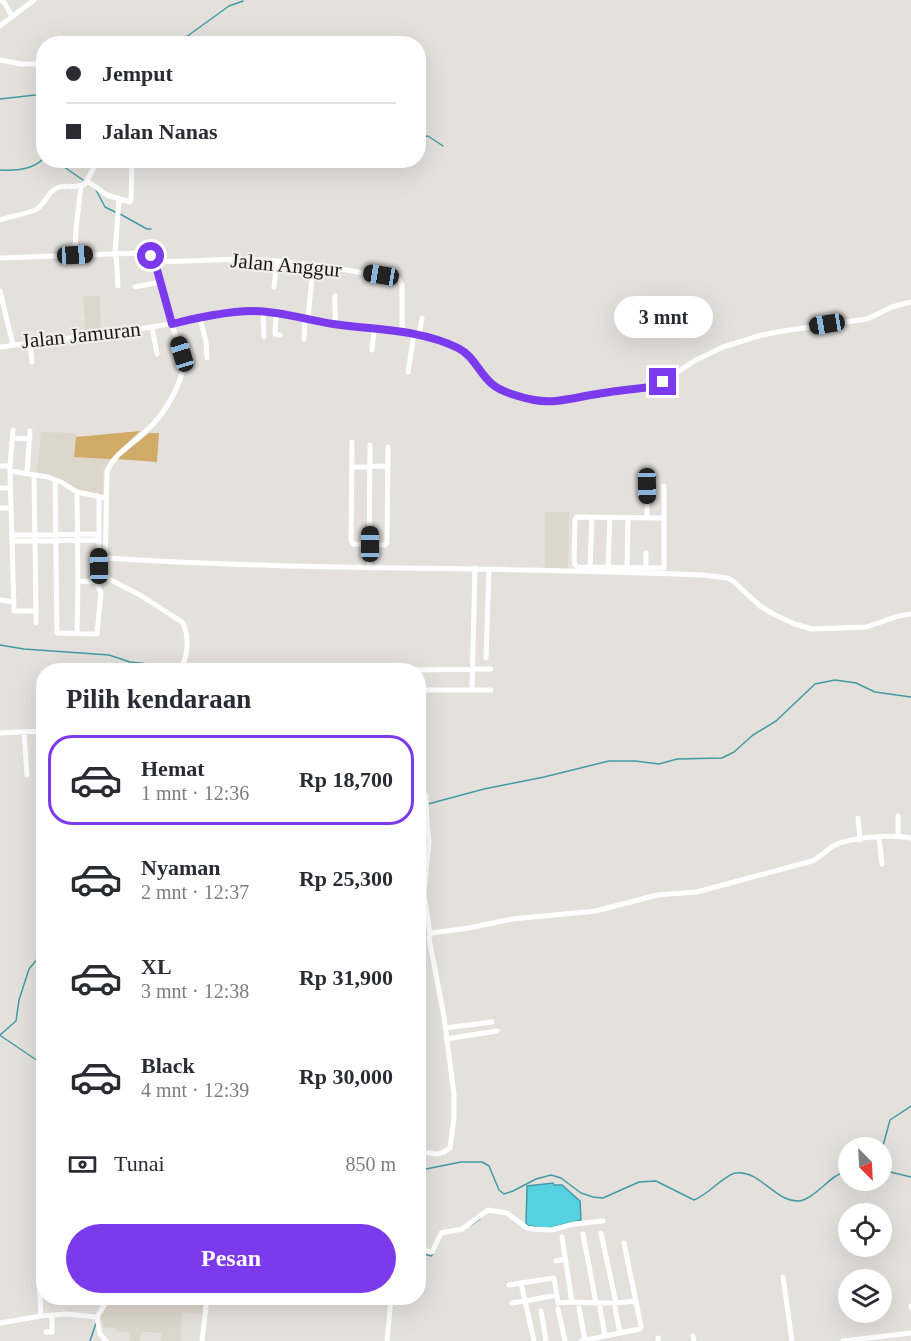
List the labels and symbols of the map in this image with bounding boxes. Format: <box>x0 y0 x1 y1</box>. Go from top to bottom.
route start <box>137 242 164 269</box>
car <box>57 245 93 265</box>
street label: Jalan Anggur <box>229 248 343 282</box>
car <box>362 263 400 287</box>
callout: 3 mnt <box>614 295 712 337</box>
car <box>808 312 846 336</box>
street label: Jalan Jamuran <box>20 317 142 353</box>
car <box>168 334 196 374</box>
route end <box>649 368 676 395</box>
car <box>638 468 656 504</box>
car <box>361 526 379 562</box>
car <box>90 548 108 584</box>
north arrow <box>838 1137 892 1191</box>

